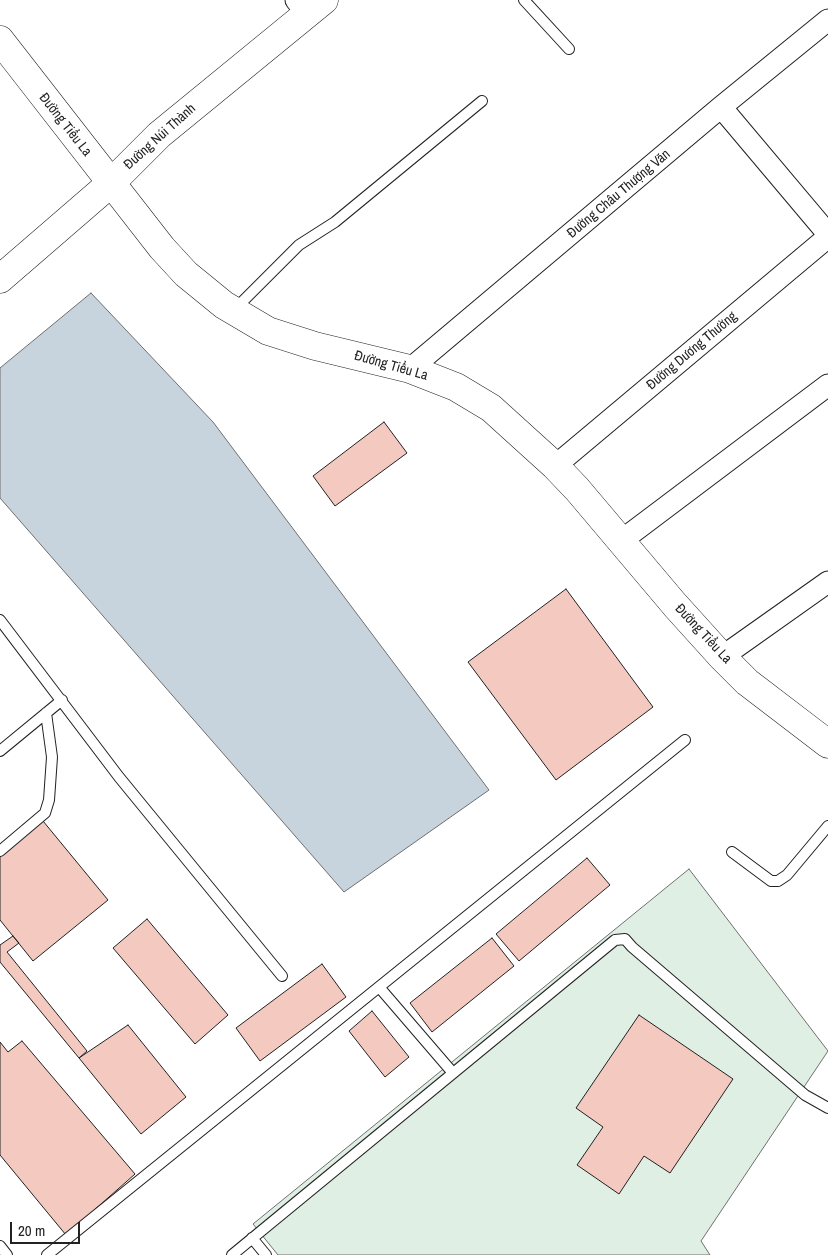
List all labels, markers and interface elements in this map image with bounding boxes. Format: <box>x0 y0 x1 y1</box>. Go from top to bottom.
street label: Đường Tiểu La <box>35 90 95 160</box>
street label: Đường Núi Thành <box>121 100 199 174</box>
street label: Đường Châu Thượng Văn <box>564 146 674 242</box>
street label: Đường Dương Thường <box>643 308 741 394</box>
street label: Đường Tiểu La <box>352 347 430 385</box>
street label: Đường Tiểu La <box>671 601 735 667</box>
scale bar <box>12 1212 82 1244</box>
text: 20 m <box>18 1220 45 1241</box>

